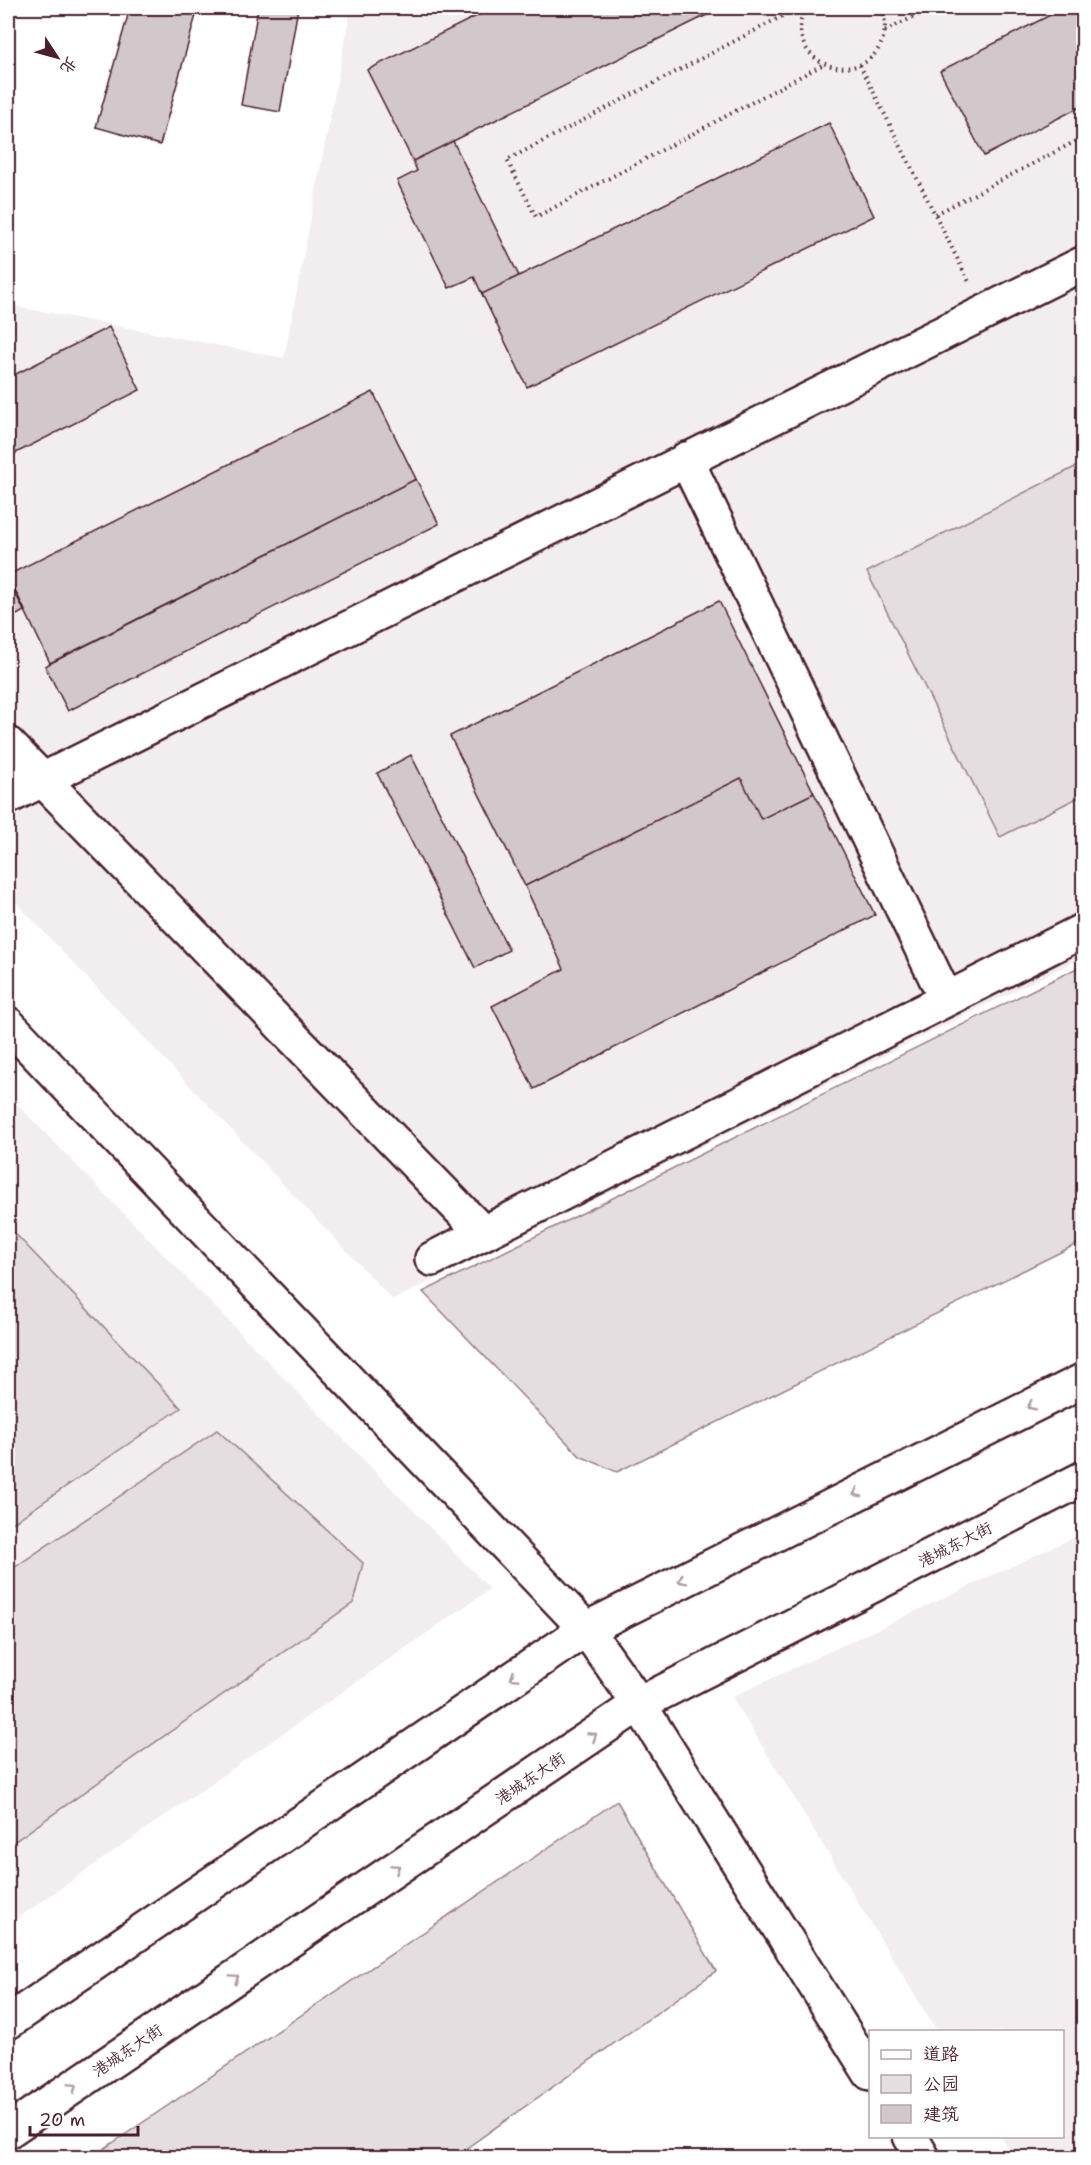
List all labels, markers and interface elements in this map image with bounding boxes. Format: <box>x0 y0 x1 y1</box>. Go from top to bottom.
north arrow <box>27 27 87 87</box>
text: 北 <box>56 53 82 78</box>
one-way arrow <box>1027 1399 1038 1410</box>
one-way arrow <box>852 1486 863 1497</box>
street label: 港城东大街 <box>915 1517 996 1572</box>
one-way arrow <box>678 1573 689 1585</box>
one-way arrow <box>509 1670 520 1681</box>
one-way arrow <box>586 1732 597 1743</box>
street label: 港城东大街 <box>491 1747 569 1809</box>
one-way arrow <box>390 1864 401 1875</box>
one-way arrow <box>229 1973 239 1985</box>
street label: 港城东大街 <box>88 2019 166 2081</box>
legend <box>869 2030 1064 2138</box>
text: 道路 <box>923 2042 959 2066</box>
text: 公园 <box>923 2072 959 2096</box>
one-way arrow <box>67 2083 78 2094</box>
scale bar <box>30 2099 138 2137</box>
text: 建筑 <box>923 2102 959 2126</box>
text: 20 m <box>39 2108 85 2132</box>

